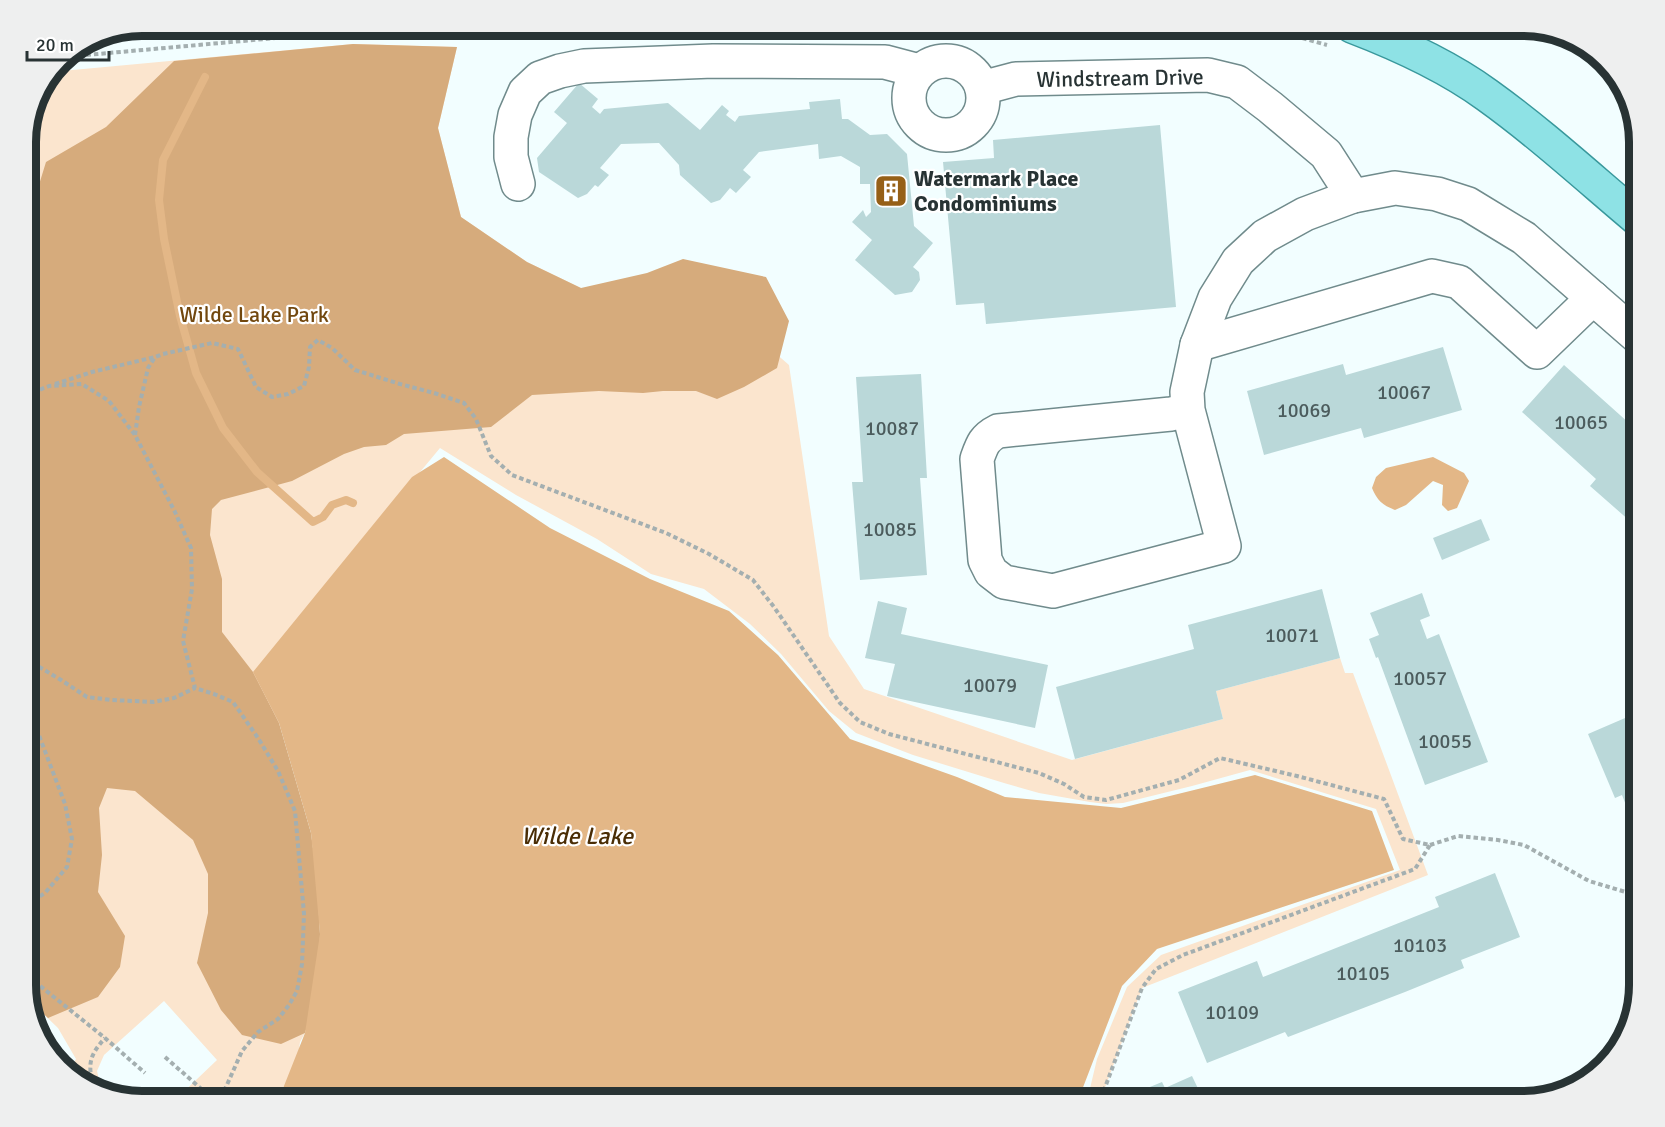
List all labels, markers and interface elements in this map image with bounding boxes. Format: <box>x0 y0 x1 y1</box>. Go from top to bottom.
scale bar <box>27 24 110 62</box>
text: 20 m <box>36 34 74 56</box>
street label: Windstream Drive <box>1036 63 1204 93</box>
place label: Watermark Place Condominiums <box>914 165 1079 217</box>
building icon: Watermark Place Condominiums <box>873 173 909 209</box>
park label: Wilde Lake Park <box>179 301 329 328</box>
house number: 10067 <box>1377 380 1431 405</box>
house number: 10069 <box>1277 398 1331 423</box>
house number: 10065 <box>1554 410 1608 435</box>
house number: 10087 <box>865 416 919 441</box>
house number: 10085 <box>863 517 917 542</box>
house number: 10071 <box>1265 623 1319 648</box>
house number: 10057 <box>1393 666 1447 691</box>
house number: 10079 <box>963 673 1017 698</box>
house number: 10055 <box>1418 729 1472 754</box>
water label: Wilde Lake <box>521 821 634 851</box>
house number: 10103 <box>1393 933 1447 958</box>
house number: 10105 <box>1336 961 1390 986</box>
house number: 10109 <box>1205 1000 1259 1025</box>

